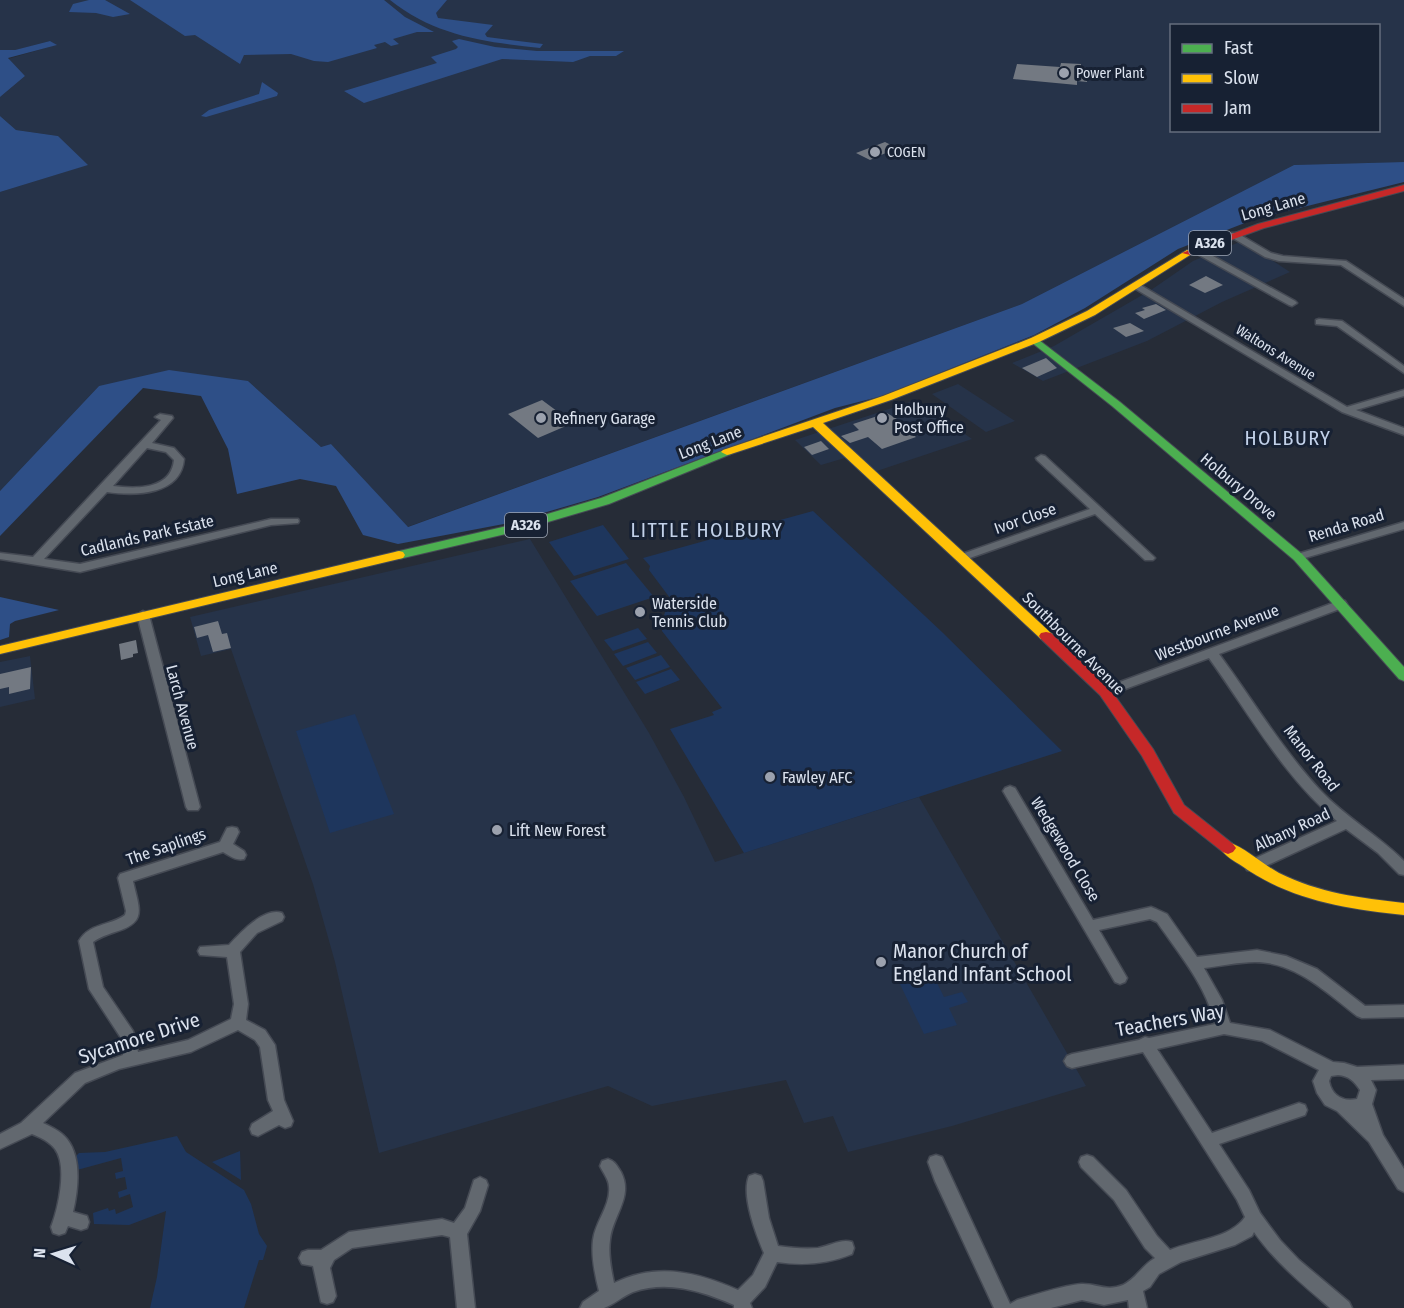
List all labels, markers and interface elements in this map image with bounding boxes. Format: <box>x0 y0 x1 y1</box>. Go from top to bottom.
legend <box>1170 24 1380 132</box>
text: Fast <box>1224 37 1253 59</box>
place label: Power Plant <box>1076 65 1145 82</box>
marker: Power Plant <box>1057 66 1071 80</box>
text: Slow <box>1224 67 1259 89</box>
text: Jam <box>1224 97 1252 119</box>
place label: COGEN <box>887 144 926 161</box>
marker: COGEN <box>868 145 882 159</box>
street label: Long Lane <box>1239 188 1308 225</box>
road number: A326 <box>1189 231 1231 255</box>
street label: Waltons Avenue <box>1233 321 1319 384</box>
place label: Holbury Post Office <box>894 400 964 437</box>
place label: Refinery Garage <box>553 409 656 428</box>
marker: Refinery Garage <box>534 411 548 425</box>
marker: Holbury Post Office <box>875 411 889 425</box>
street label: Long Lane <box>676 422 744 463</box>
district label: HOLBURY <box>1244 426 1332 450</box>
street label: Holbury Drove <box>1197 449 1281 524</box>
street label: Ivor Close <box>992 499 1059 538</box>
street label: Renda Road <box>1306 505 1386 546</box>
street label: Cadlands Park Estate <box>79 511 216 560</box>
road number: A326 <box>505 513 547 537</box>
district label: LITTLE HOLBURY <box>630 518 784 542</box>
street label: Long Lane <box>211 558 279 591</box>
street label: Southbourne Avenue <box>1018 588 1129 699</box>
place label: Waterside Tennis Club <box>652 594 727 631</box>
street label: Westbourne Avenue <box>1153 600 1282 665</box>
marker: Waterside Tennis Club <box>633 605 647 619</box>
street label: Larch Avenue <box>162 663 203 752</box>
street label: Manor Road <box>1280 721 1343 795</box>
place label: Fawley AFC <box>782 768 852 787</box>
marker: Fawley AFC <box>763 770 777 784</box>
street label: Wedgewood Close <box>1027 794 1104 905</box>
street label: Albany Road <box>1251 804 1333 855</box>
place label: Lift New Forest <box>509 821 607 840</box>
marker: Lift New Forest <box>490 823 504 837</box>
street label: The Saplings <box>124 824 209 869</box>
place label: Manor Church of England Infant School <box>893 939 1071 986</box>
marker: Manor Church of England Infant School <box>874 955 888 969</box>
street label: Teachers Way <box>1114 999 1226 1041</box>
street label: Sycamore Drive <box>75 1007 203 1069</box>
north arrow <box>24 1224 84 1284</box>
text: N <box>30 1248 49 1258</box>

